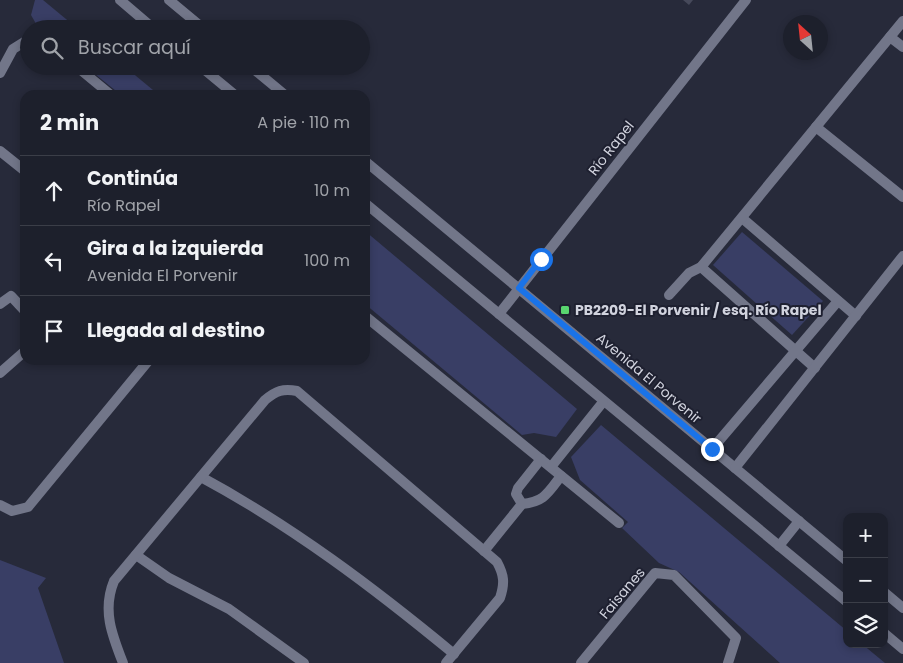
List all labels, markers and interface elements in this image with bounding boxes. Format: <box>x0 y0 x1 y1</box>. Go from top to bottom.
north arrow <box>783 15 828 60</box>
search box <box>20 20 370 75</box>
icon: search <box>38 34 66 62</box>
text: Buscar aquí <box>78 34 191 61</box>
text: 2 min <box>40 108 99 137</box>
text: A pie · 110 m <box>257 111 350 134</box>
street label: Río Rapel <box>583 117 639 179</box>
text: Continúa <box>87 165 178 192</box>
icon: ahead <box>40 177 68 205</box>
text: 10 m <box>314 179 350 202</box>
text: Río Rapel <box>87 194 160 217</box>
text: Gira a la izquierda <box>87 235 264 262</box>
icon: left <box>40 247 68 275</box>
route start <box>530 248 553 271</box>
text: 100 m <box>304 249 350 272</box>
text: Avenida El Porvenir <box>87 264 238 287</box>
place label: PB2209-El Porvenir / esq. Río Rapel <box>575 300 822 320</box>
marker: PB2209-El Porvenir / esq. Río Rapel <box>559 304 571 316</box>
icon: arrive <box>40 317 68 345</box>
text: Llegada al destino <box>87 317 265 344</box>
street label: Avenida El Porvenir <box>592 328 706 428</box>
route end <box>701 438 724 461</box>
map controls <box>843 513 888 648</box>
button: + <box>843 513 888 558</box>
button: − <box>843 558 888 603</box>
street label: Faisanes <box>595 563 649 623</box>
button: layers <box>843 603 888 648</box>

